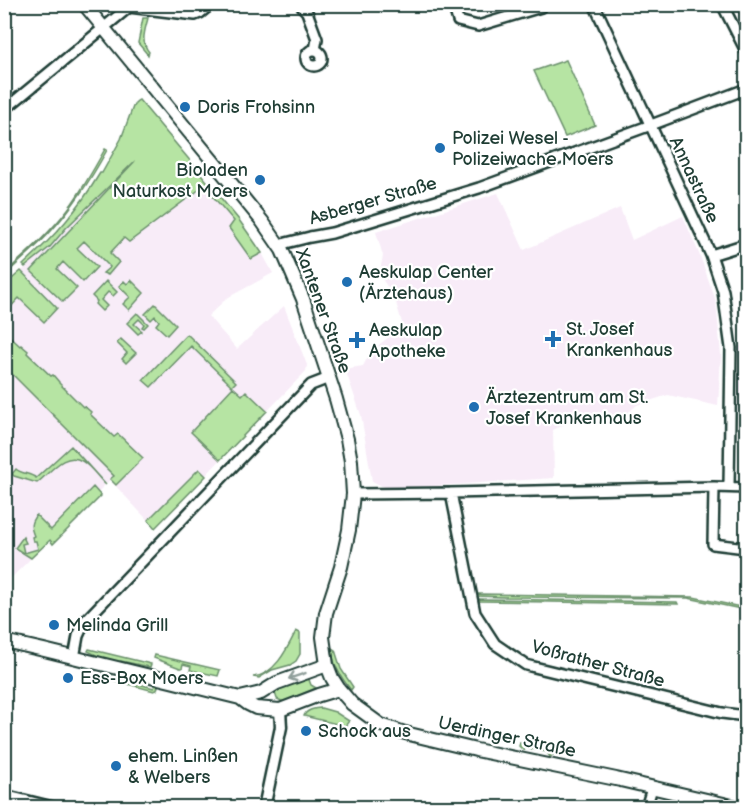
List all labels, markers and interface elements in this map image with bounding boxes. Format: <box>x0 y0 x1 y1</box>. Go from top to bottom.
place label: Doris Frohsinn <box>197 97 315 118</box>
marker: Doris Frohsinn <box>178 100 192 114</box>
place label: Polizei Wesel - Polizeiwache Moers <box>452 128 613 170</box>
street label: Annastraße <box>665 133 723 227</box>
marker: Polizei Wesel - Polizeiwache Moers <box>433 141 447 155</box>
place label: Bioladen Naturkost Moers <box>112 160 248 202</box>
marker: Bioladen Naturkost Moers <box>253 173 267 187</box>
street label: Asberger Straße <box>307 173 440 229</box>
street label: Xantener Straße <box>290 245 355 377</box>
place label: Aeskulap Center (Ärztehaus) <box>359 262 494 304</box>
marker: Aeskulap Center (Ärztehaus) <box>340 275 354 289</box>
place label: St. Josef Krankenhaus <box>566 319 673 361</box>
place label: Aeskulap Apotheke <box>369 320 446 362</box>
marker: St. Josef Krankenhaus <box>544 330 562 348</box>
marker: Aeskulap Apotheke <box>350 333 364 347</box>
place label: Ärztezentrum am St. Josef Krankenhaus <box>486 386 648 429</box>
marker: Ärztezentrum am St. Josef Krankenhaus <box>467 400 481 414</box>
place label: Melinda Grill <box>66 615 168 636</box>
marker: Melinda Grill <box>47 618 61 632</box>
street label: Voßrather Straße <box>529 636 667 692</box>
place label: Ess-Box Moers <box>80 668 203 689</box>
marker: Ess-Box Moers <box>61 671 75 685</box>
one-way arrow <box>288 672 307 683</box>
street label: Uerdinger Straße <box>436 712 578 762</box>
place label: Schock aus <box>318 721 411 742</box>
marker: Schock aus <box>299 724 313 738</box>
place label: ehem. Linßen & Welbers <box>128 746 238 788</box>
marker: ehem. Linßen & Welbers <box>109 759 123 773</box>

